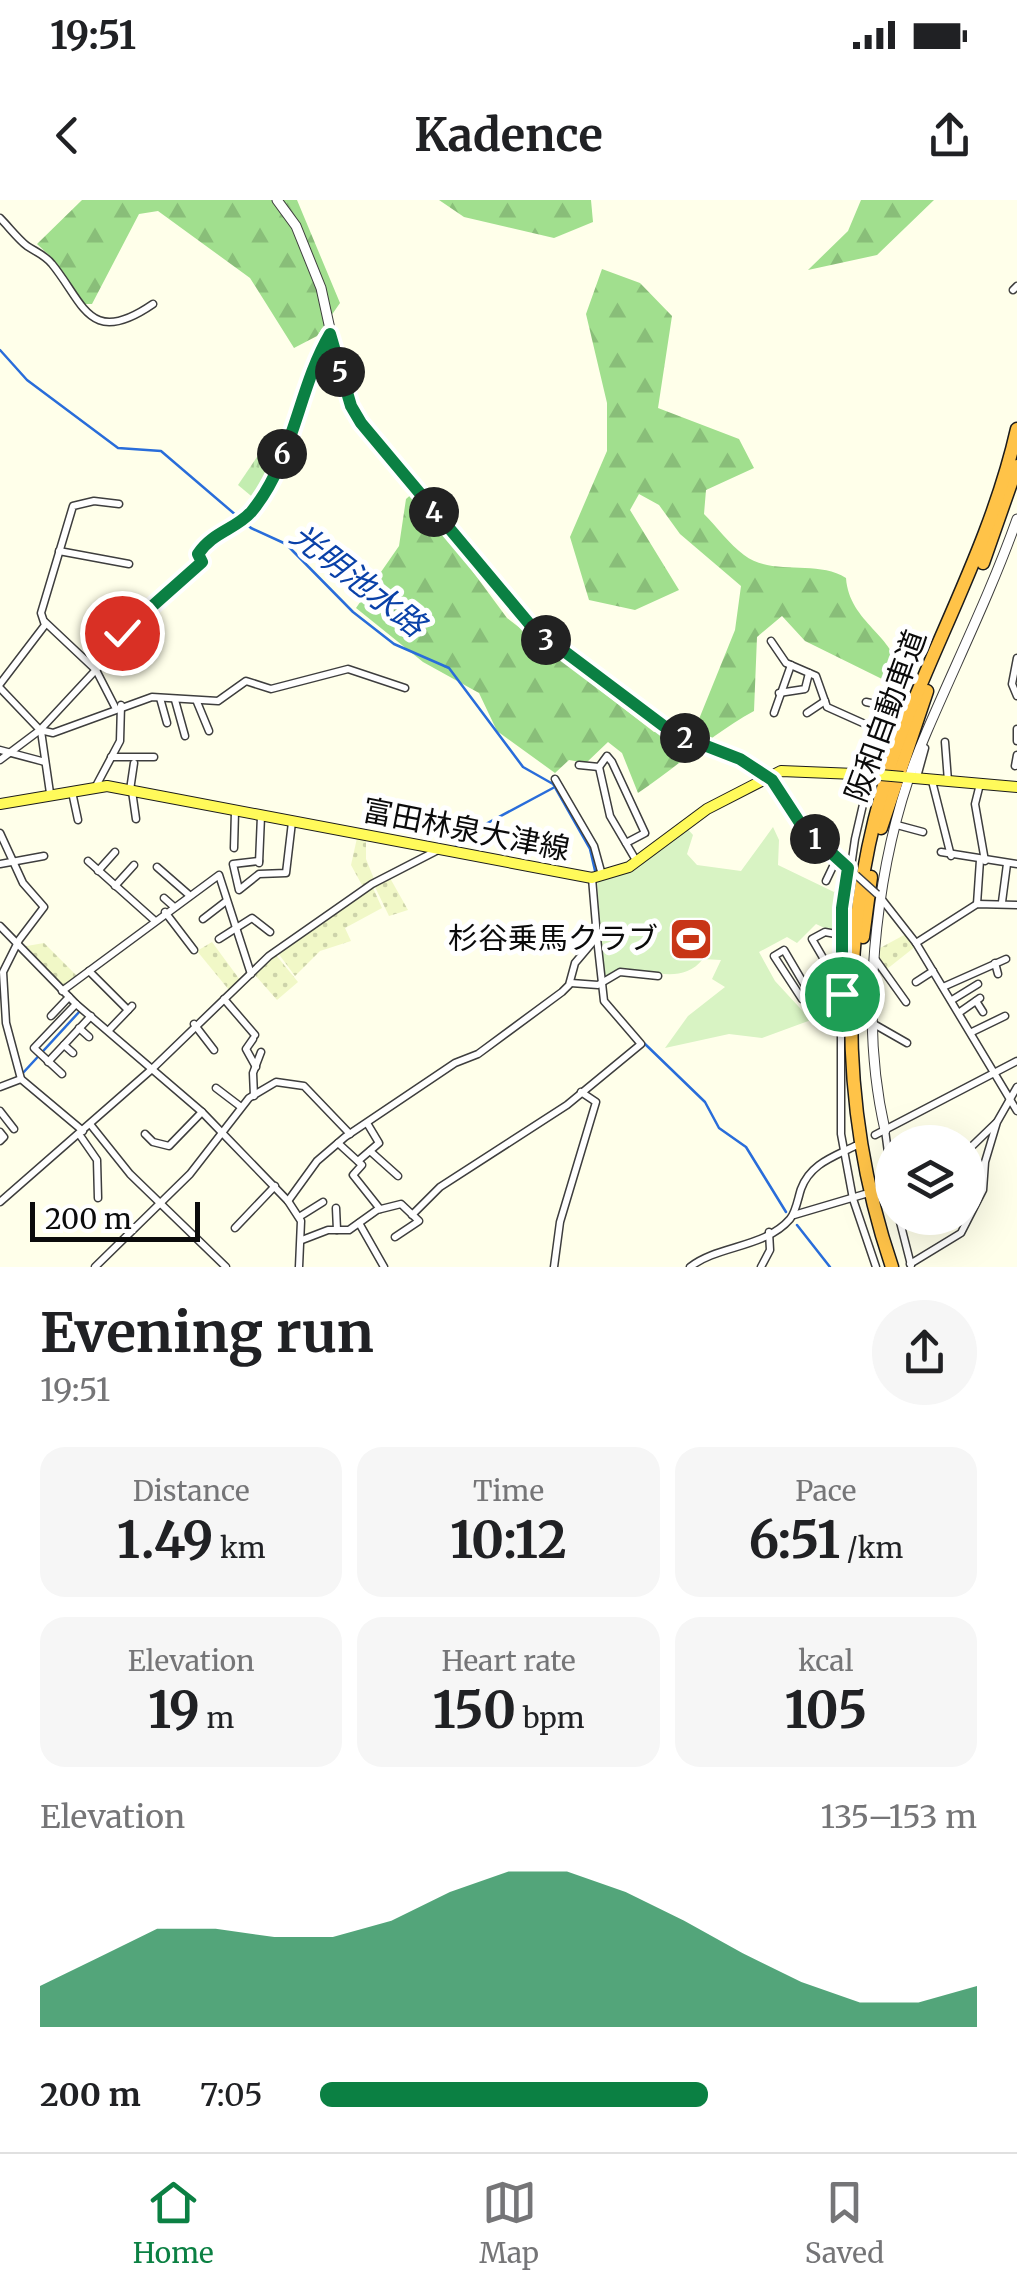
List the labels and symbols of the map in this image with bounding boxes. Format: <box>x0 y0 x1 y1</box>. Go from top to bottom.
pin: 5 <box>315 347 365 397</box>
pin: 6 <box>257 429 307 479</box>
pin: 4 <box>409 487 459 537</box>
water label: 光明池水路 <box>283 515 436 647</box>
pin <box>80 591 165 676</box>
pin: 3 <box>521 615 571 665</box>
street label: 阪和自動車道 <box>836 625 934 807</box>
pin: 2 <box>660 713 710 763</box>
street label: 富田林泉大津線 <box>359 790 573 868</box>
pin: 1 <box>790 814 840 864</box>
sports icon: 杉谷乗馬クラブ <box>668 916 714 962</box>
place label: 杉谷乗馬クラブ <box>448 919 658 957</box>
pin <box>800 952 885 1037</box>
scale bar <box>30 1197 200 1242</box>

